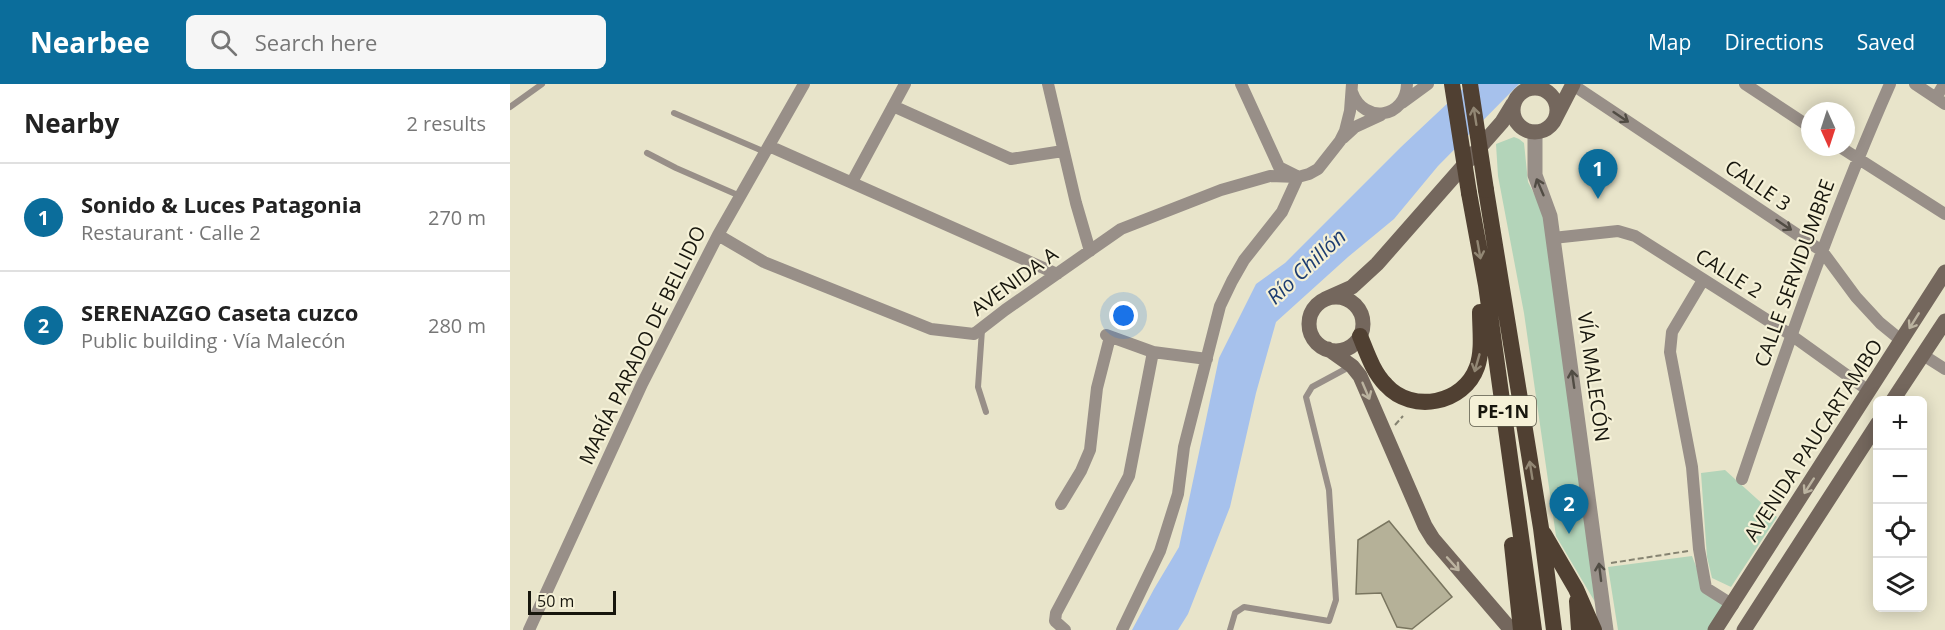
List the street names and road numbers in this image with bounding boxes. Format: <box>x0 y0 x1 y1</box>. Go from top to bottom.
street label: CALLE 3 <box>1720 153 1796 217</box>
street label: CALLE SERVIDUMBRE <box>1747 175 1841 371</box>
street label: MARÍA PARADO DE BELLIDO <box>572 221 712 469</box>
street label: AVENIDA A <box>965 240 1063 322</box>
street label: CALLE 2 <box>1691 242 1767 304</box>
street label: VÍA MALECÓN <box>1572 310 1616 444</box>
street label: AVENIDA PAUCARTAMBO <box>1738 334 1888 546</box>
road number: PE-1N <box>1470 396 1536 426</box>

